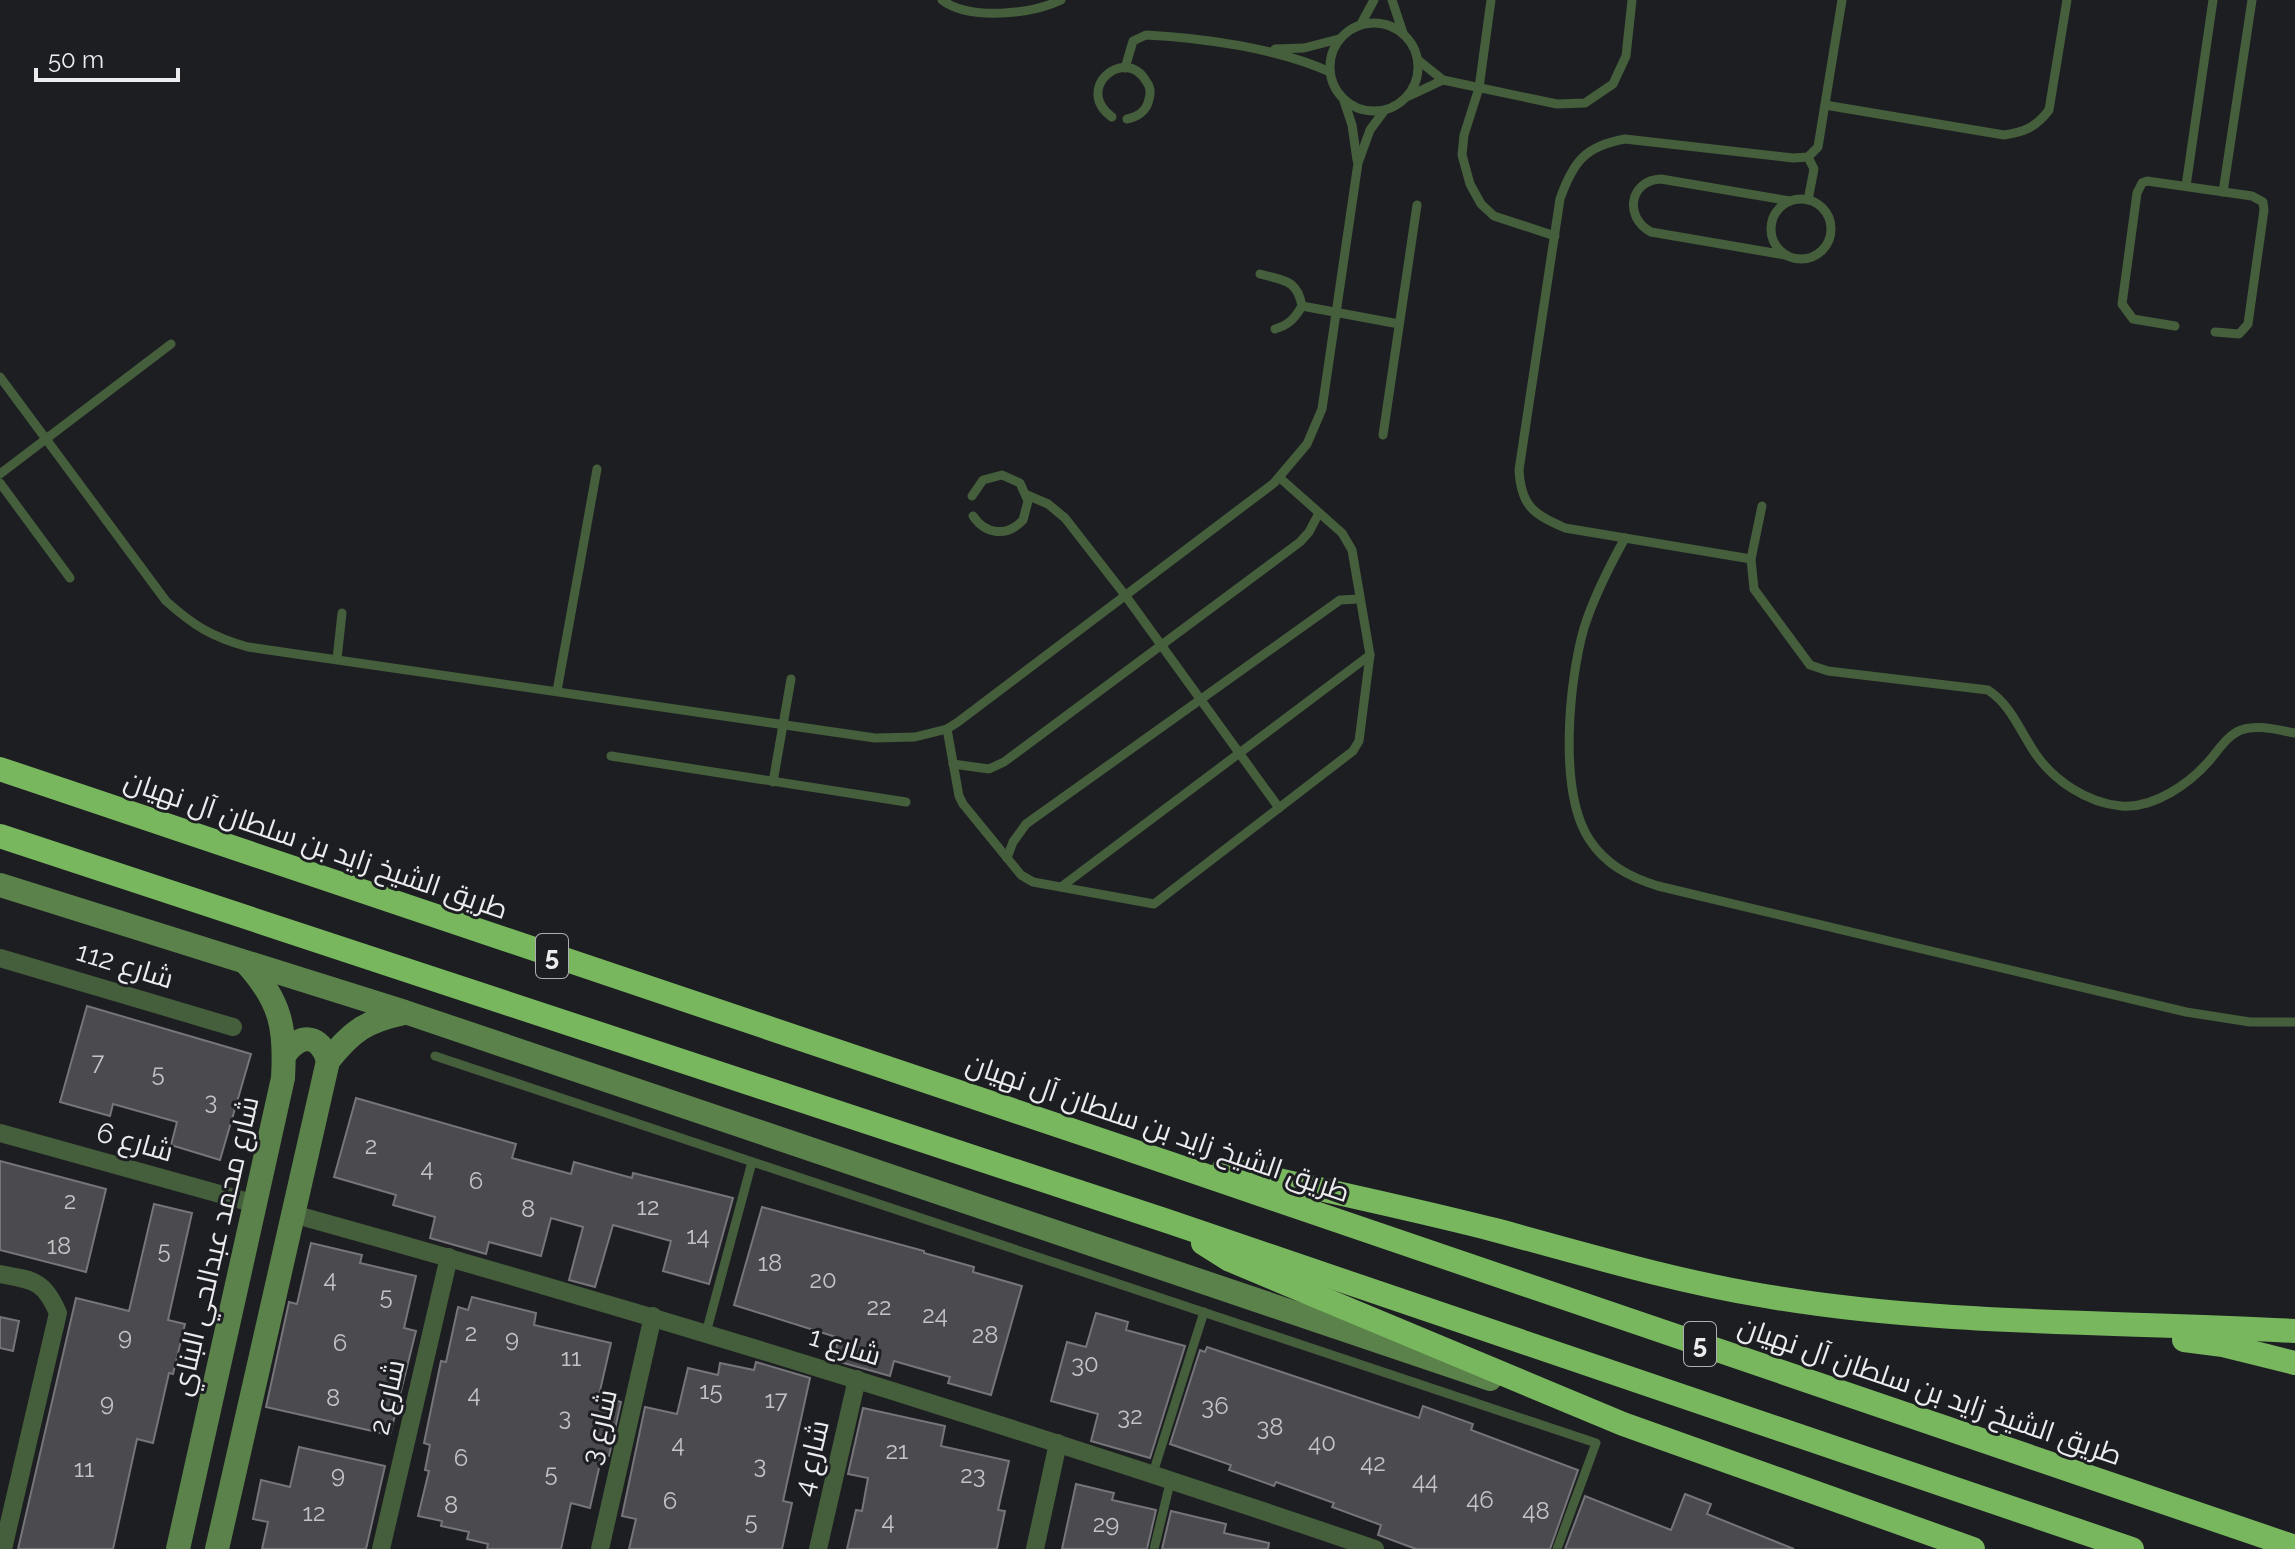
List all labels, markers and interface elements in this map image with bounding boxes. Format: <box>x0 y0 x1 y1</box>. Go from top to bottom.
scale bar <box>36 32 178 82</box>
text: 50 m <box>48 45 104 74</box>
street label: طريق الشيخ زايد بن سلطان آل نهيان <box>119 764 512 928</box>
road number: 5 <box>536 934 568 978</box>
street label: شارع 112 <box>72 935 178 997</box>
house number: 7 <box>92 1047 105 1076</box>
street label: طريق الشيخ زايد بن سلطان آل نهيان <box>961 1047 1354 1211</box>
house number: 5 <box>151 1058 165 1087</box>
house number: 3 <box>205 1086 217 1115</box>
street label: شارع محمد عبدالحي البناي <box>164 1093 270 1400</box>
street label: شارع 6 <box>92 1115 177 1171</box>
house number: 2 <box>365 1131 377 1160</box>
house number: 4 <box>420 1153 434 1182</box>
house number: 6 <box>469 1166 483 1195</box>
house number: 2 <box>64 1186 76 1215</box>
house number: 12 <box>637 1192 659 1221</box>
house number: 8 <box>521 1194 535 1223</box>
house number: 14 <box>686 1221 710 1250</box>
house number: 18 <box>47 1231 71 1260</box>
house number: 5 <box>157 1235 171 1264</box>
house number: 18 <box>758 1248 782 1277</box>
house number: 4 <box>323 1264 337 1293</box>
house number: 20 <box>809 1265 837 1294</box>
house number: 5 <box>379 1281 393 1310</box>
house number: 22 <box>866 1292 892 1321</box>
house number: 24 <box>922 1300 948 1329</box>
street label: طريق الشيخ زايد بن سلطان آل نهيان <box>1733 1310 2126 1474</box>
house number: 2 <box>465 1318 477 1347</box>
street label: شارع 1 <box>805 1319 885 1374</box>
house number: 28 <box>972 1320 998 1349</box>
house number: 9 <box>118 1322 132 1351</box>
road number: 5 <box>1684 1322 1716 1366</box>
house number: 9 <box>505 1324 519 1353</box>
house number: 6 <box>333 1328 347 1357</box>
house number: 11 <box>561 1343 581 1372</box>
house number: 30 <box>1071 1349 1099 1378</box>
street label: شارع 2 <box>362 1356 414 1438</box>
house number: 15 <box>699 1376 723 1405</box>
house number: 4 <box>467 1379 481 1408</box>
house number: 8 <box>326 1383 340 1412</box>
house number: 17 <box>765 1385 788 1414</box>
street label: شارع 3 <box>574 1386 626 1468</box>
house number: 9 <box>100 1388 114 1417</box>
house number: 36 <box>1201 1391 1229 1420</box>
house number: 32 <box>1117 1401 1143 1430</box>
house number: 3 <box>559 1402 571 1431</box>
house number: 38 <box>1256 1412 1284 1441</box>
street label: شارع 4 <box>786 1417 838 1500</box>
house number: 40 <box>1308 1428 1336 1457</box>
house number: 4 <box>671 1429 685 1458</box>
house number: 21 <box>886 1436 908 1465</box>
house number: 6 <box>454 1443 468 1472</box>
house number: 42 <box>1360 1448 1386 1477</box>
house number: 3 <box>754 1450 766 1479</box>
house number: 11 <box>74 1454 94 1483</box>
house number: 5 <box>544 1458 558 1487</box>
house number: 9 <box>331 1460 345 1489</box>
house number: 23 <box>960 1460 986 1489</box>
house number: 44 <box>1412 1466 1438 1495</box>
house number: 46 <box>1466 1485 1494 1514</box>
house number: 6 <box>663 1486 677 1515</box>
house number: 8 <box>444 1490 458 1519</box>
house number: 48 <box>1522 1496 1550 1525</box>
house number: 12 <box>303 1498 325 1527</box>
house number: 5 <box>744 1506 758 1535</box>
house number: 4 <box>881 1506 895 1535</box>
house number: 29 <box>1093 1509 1119 1538</box>

